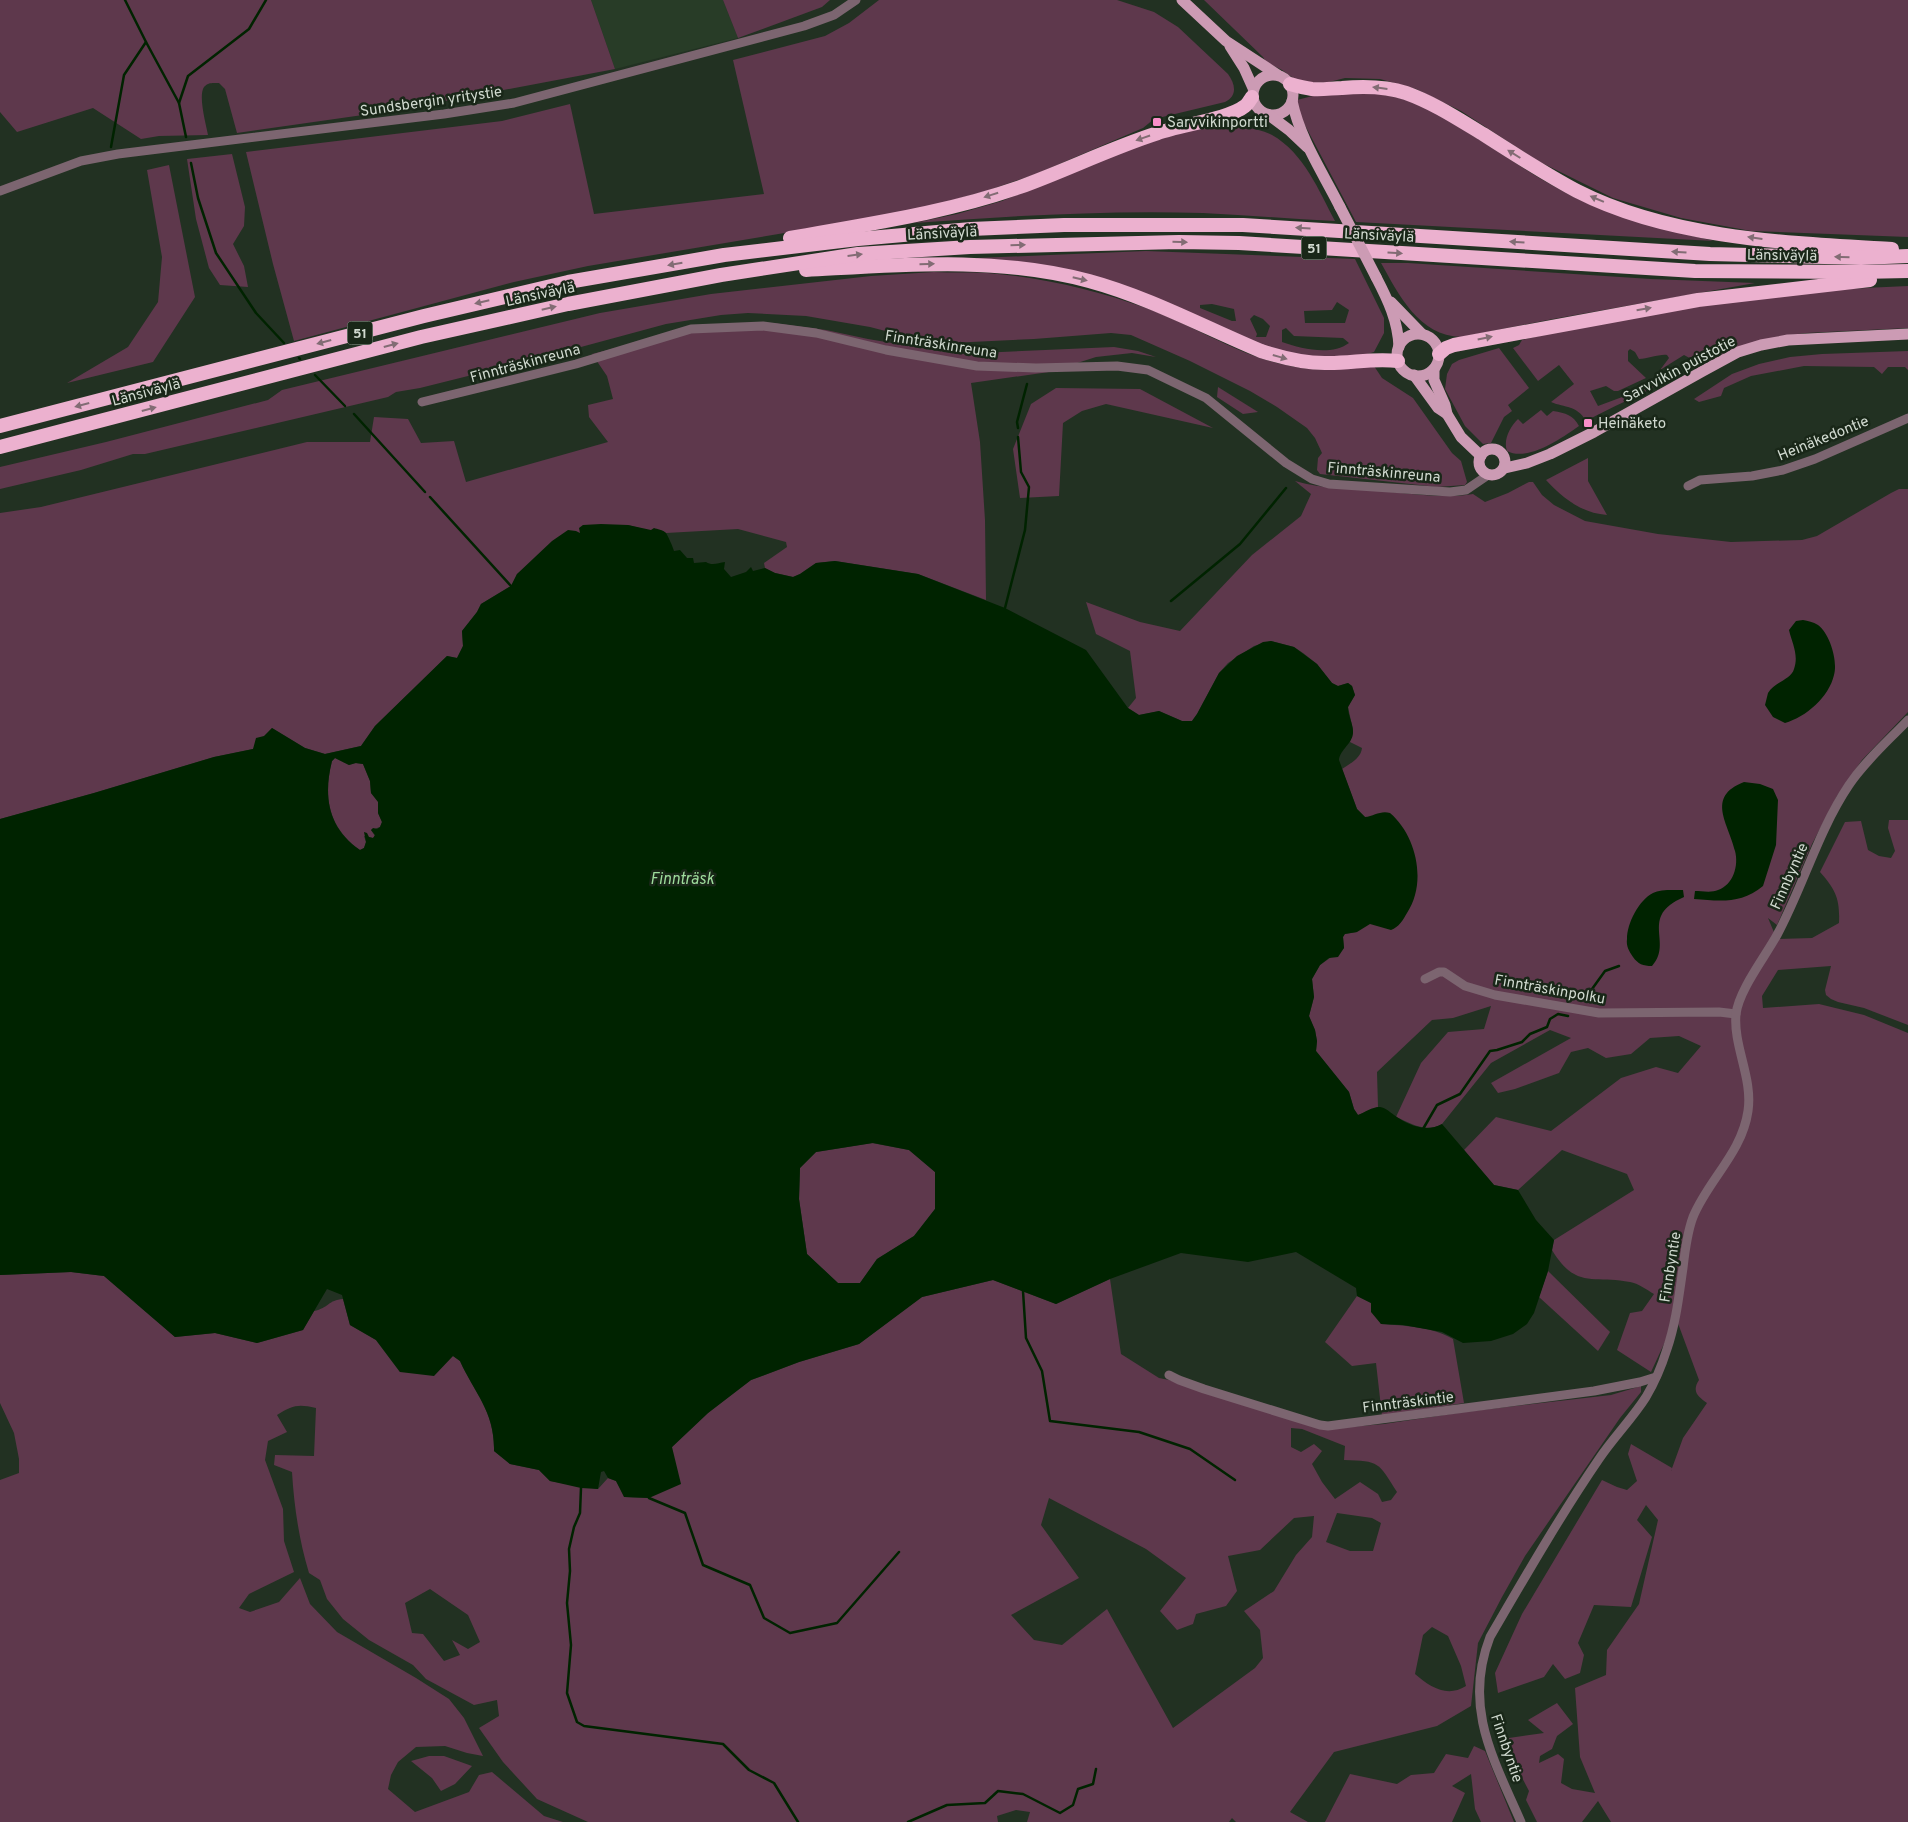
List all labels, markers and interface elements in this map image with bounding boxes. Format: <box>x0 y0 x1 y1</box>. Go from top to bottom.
street label: Sundsbergin yritystie <box>359 83 503 122</box>
one-way arrow <box>1372 84 1388 92</box>
place label: Sarvvikinportti <box>1167 114 1268 133</box>
marker: Sarvvikinportti <box>1151 116 1163 128</box>
one-way arrow <box>1135 134 1150 142</box>
one-way arrow <box>1507 149 1520 158</box>
one-way arrow <box>984 192 999 200</box>
one-way arrow <box>1590 195 1605 203</box>
street label: Länsiväylä <box>906 223 978 246</box>
one-way arrow <box>1294 224 1310 232</box>
street label: Länsiväylä <box>1343 225 1415 248</box>
one-way arrow <box>1746 234 1762 242</box>
road number: 51 <box>1302 237 1326 260</box>
one-way arrow <box>1172 238 1188 246</box>
one-way arrow <box>1509 238 1525 246</box>
one-way arrow <box>1010 241 1026 249</box>
street label: Länsiväylä <box>1747 246 1817 267</box>
one-way arrow <box>1671 248 1687 256</box>
one-way arrow <box>1387 249 1403 257</box>
one-way arrow <box>848 251 864 259</box>
one-way arrow <box>1834 253 1850 261</box>
one-way arrow <box>667 260 683 268</box>
one-way arrow <box>919 260 935 268</box>
one-way arrow <box>1073 275 1088 283</box>
street label: Länsiväylä <box>504 279 577 312</box>
one-way arrow <box>474 299 489 307</box>
one-way arrow <box>541 304 556 312</box>
one-way arrow <box>1637 305 1653 313</box>
road number: 51 <box>348 322 372 344</box>
street label: Finnträskinreuna <box>883 327 998 364</box>
street label: Sarvvikin puistotie <box>1620 333 1739 408</box>
one-way arrow <box>1477 334 1492 342</box>
one-way arrow <box>317 338 332 346</box>
one-way arrow <box>383 341 398 349</box>
street label: Finnträskinreuna <box>468 341 583 388</box>
one-way arrow <box>1273 353 1288 361</box>
street label: Länsiväylä <box>110 375 183 412</box>
one-way arrow <box>75 401 90 409</box>
one-way arrow <box>141 404 156 412</box>
street label: Heinäkedontie <box>1775 412 1872 466</box>
place label: Heinäketo <box>1598 415 1666 434</box>
marker: Heinäketo <box>1582 417 1594 429</box>
street label: Finnträskinreuna <box>1326 459 1441 488</box>
street label: Finnbyntie <box>1767 840 1814 913</box>
water label: Finnträsk <box>650 870 715 890</box>
street label: Finnträskinpolku <box>1493 971 1607 1010</box>
street label: Finnbyntie <box>1657 1231 1686 1304</box>
street label: Finnträskintie <box>1361 1388 1455 1419</box>
street label: Finnbyntie <box>1485 1712 1526 1785</box>

